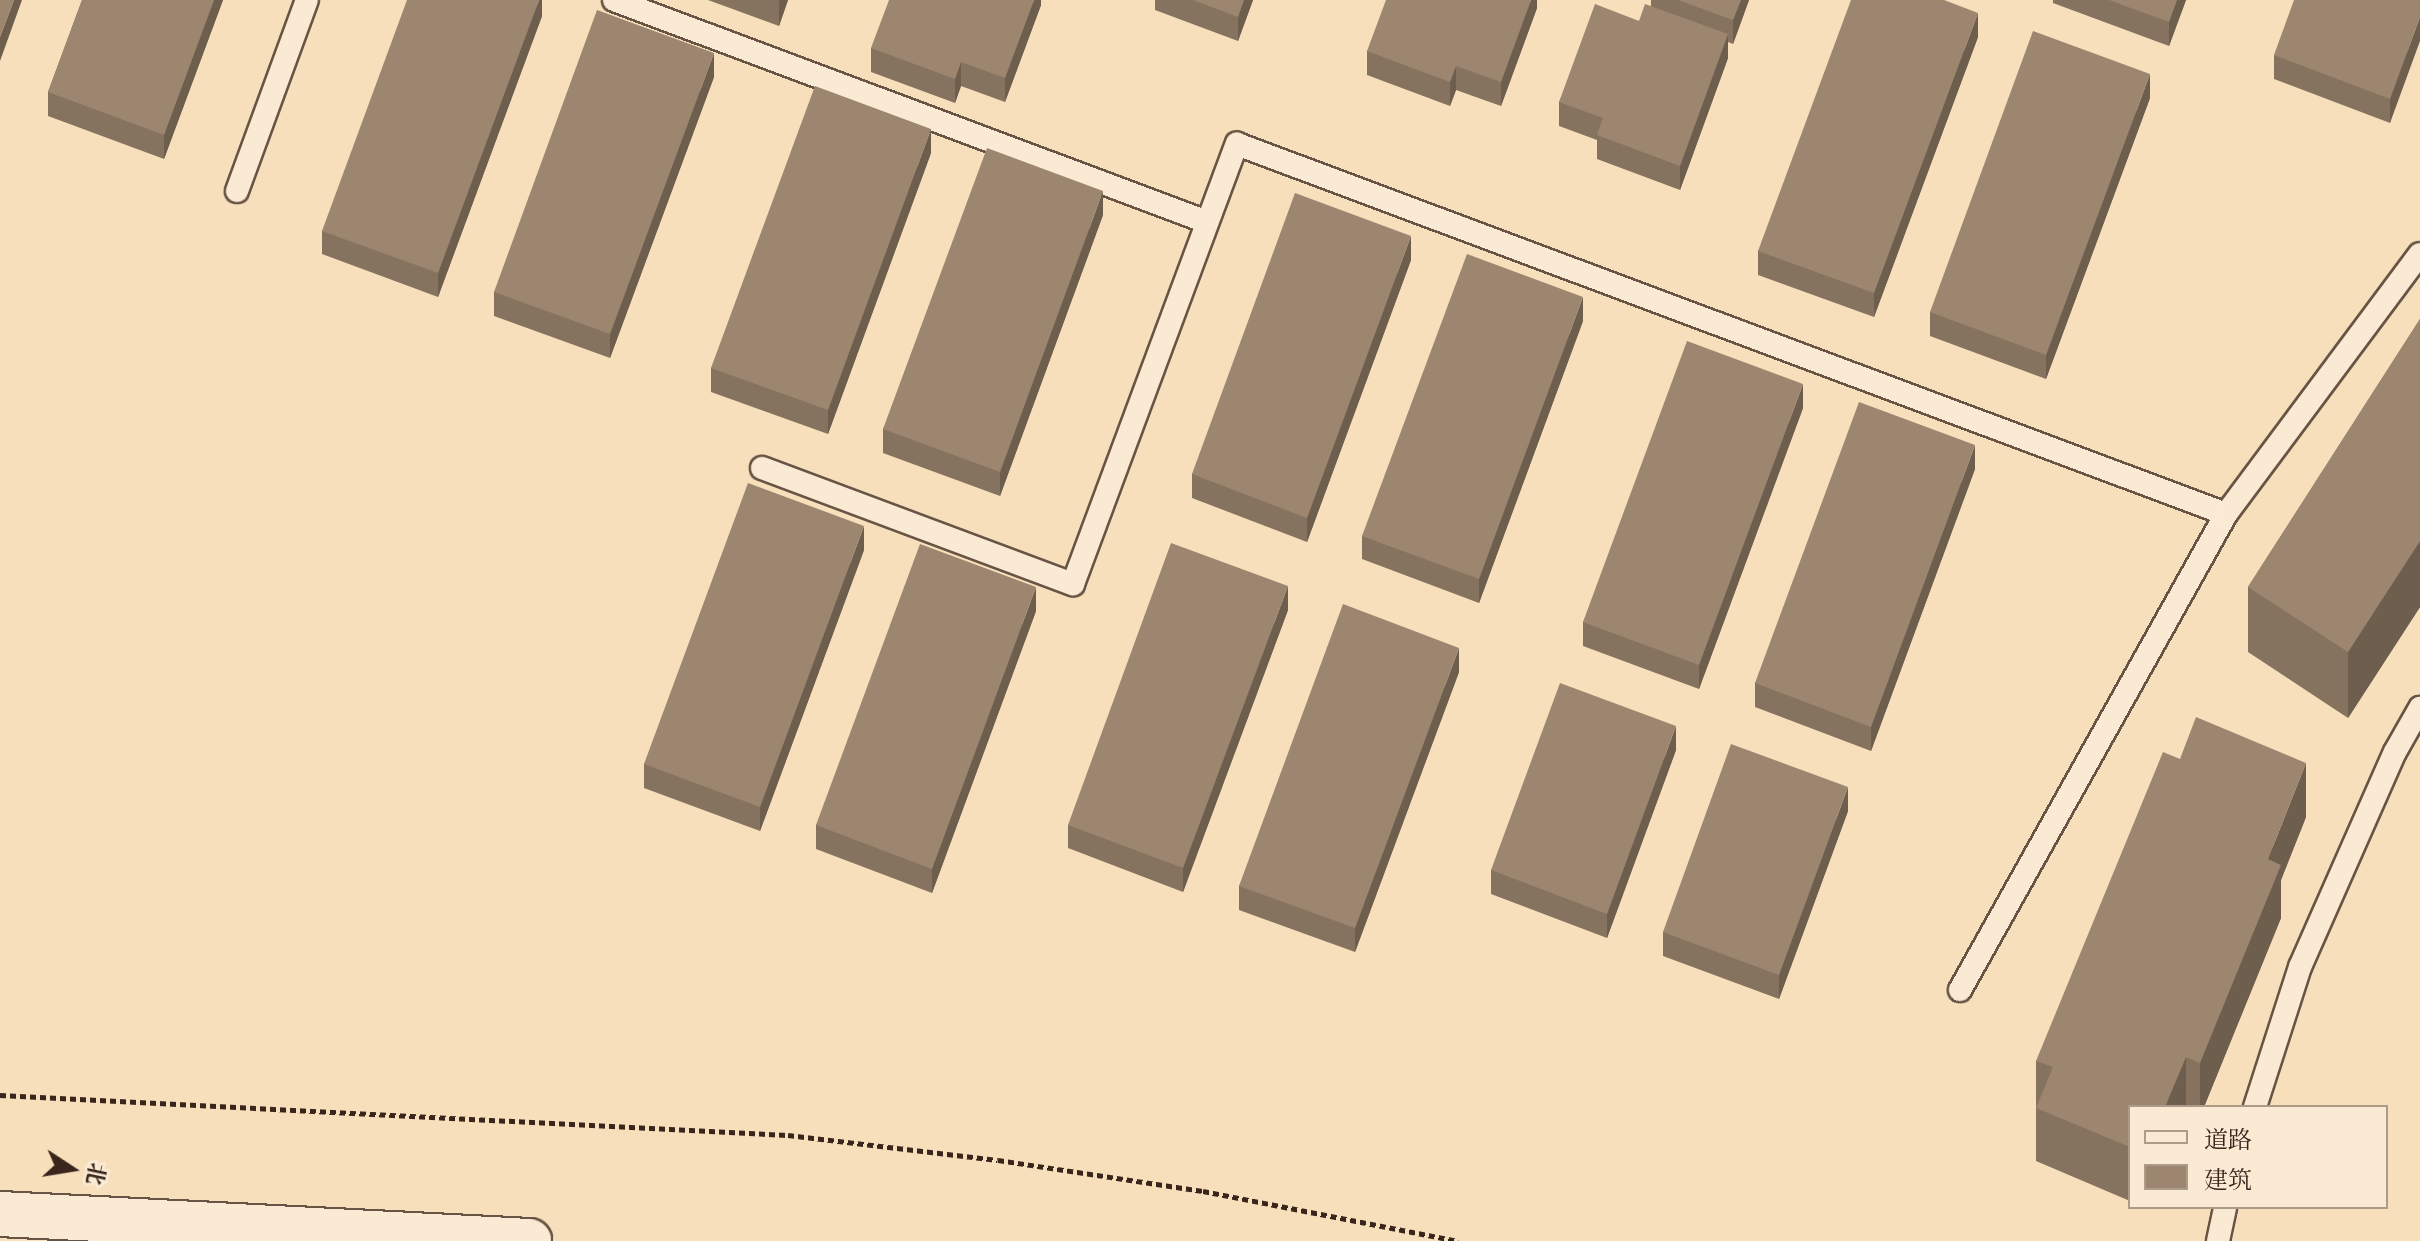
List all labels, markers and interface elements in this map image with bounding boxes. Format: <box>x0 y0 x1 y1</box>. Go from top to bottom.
legend <box>2128 1105 2388 1209</box>
text: 道路 <box>2204 1125 2252 1155</box>
north arrow <box>32 1129 112 1209</box>
text: 北 <box>80 1161 111 1188</box>
text: 建筑 <box>2204 1165 2252 1195</box>

